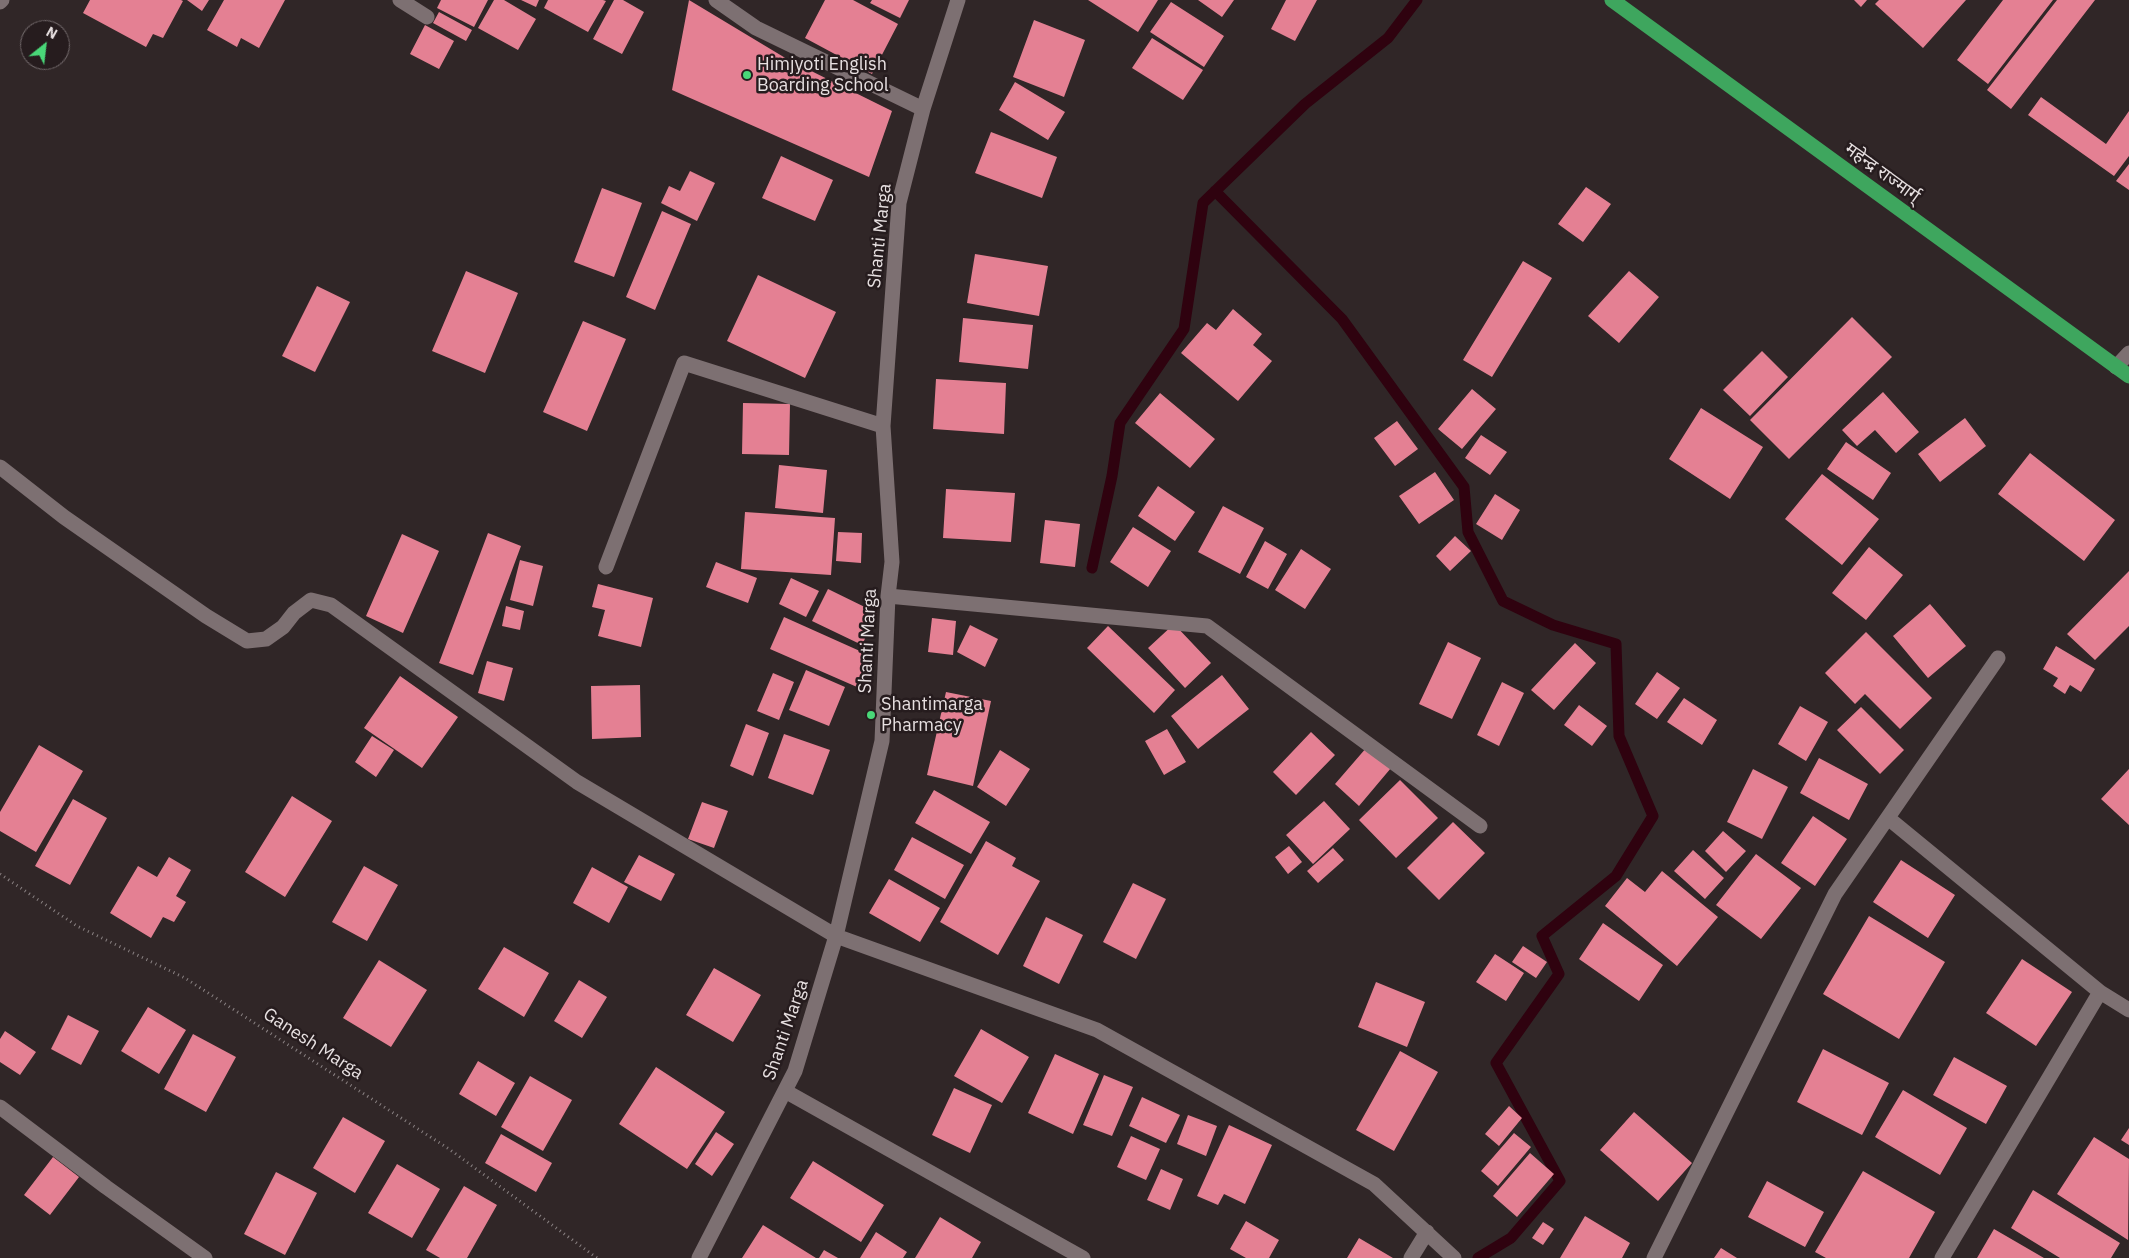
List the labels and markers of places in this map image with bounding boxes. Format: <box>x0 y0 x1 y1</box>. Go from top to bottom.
place label: Himjyoti English Boarding School <box>757 54 889 96</box>
marker: Himjyoti English Boarding School <box>741 69 753 81</box>
place label: Shantimarga Pharmacy <box>881 694 983 736</box>
marker: Shantimarga Pharmacy <box>865 709 877 721</box>

